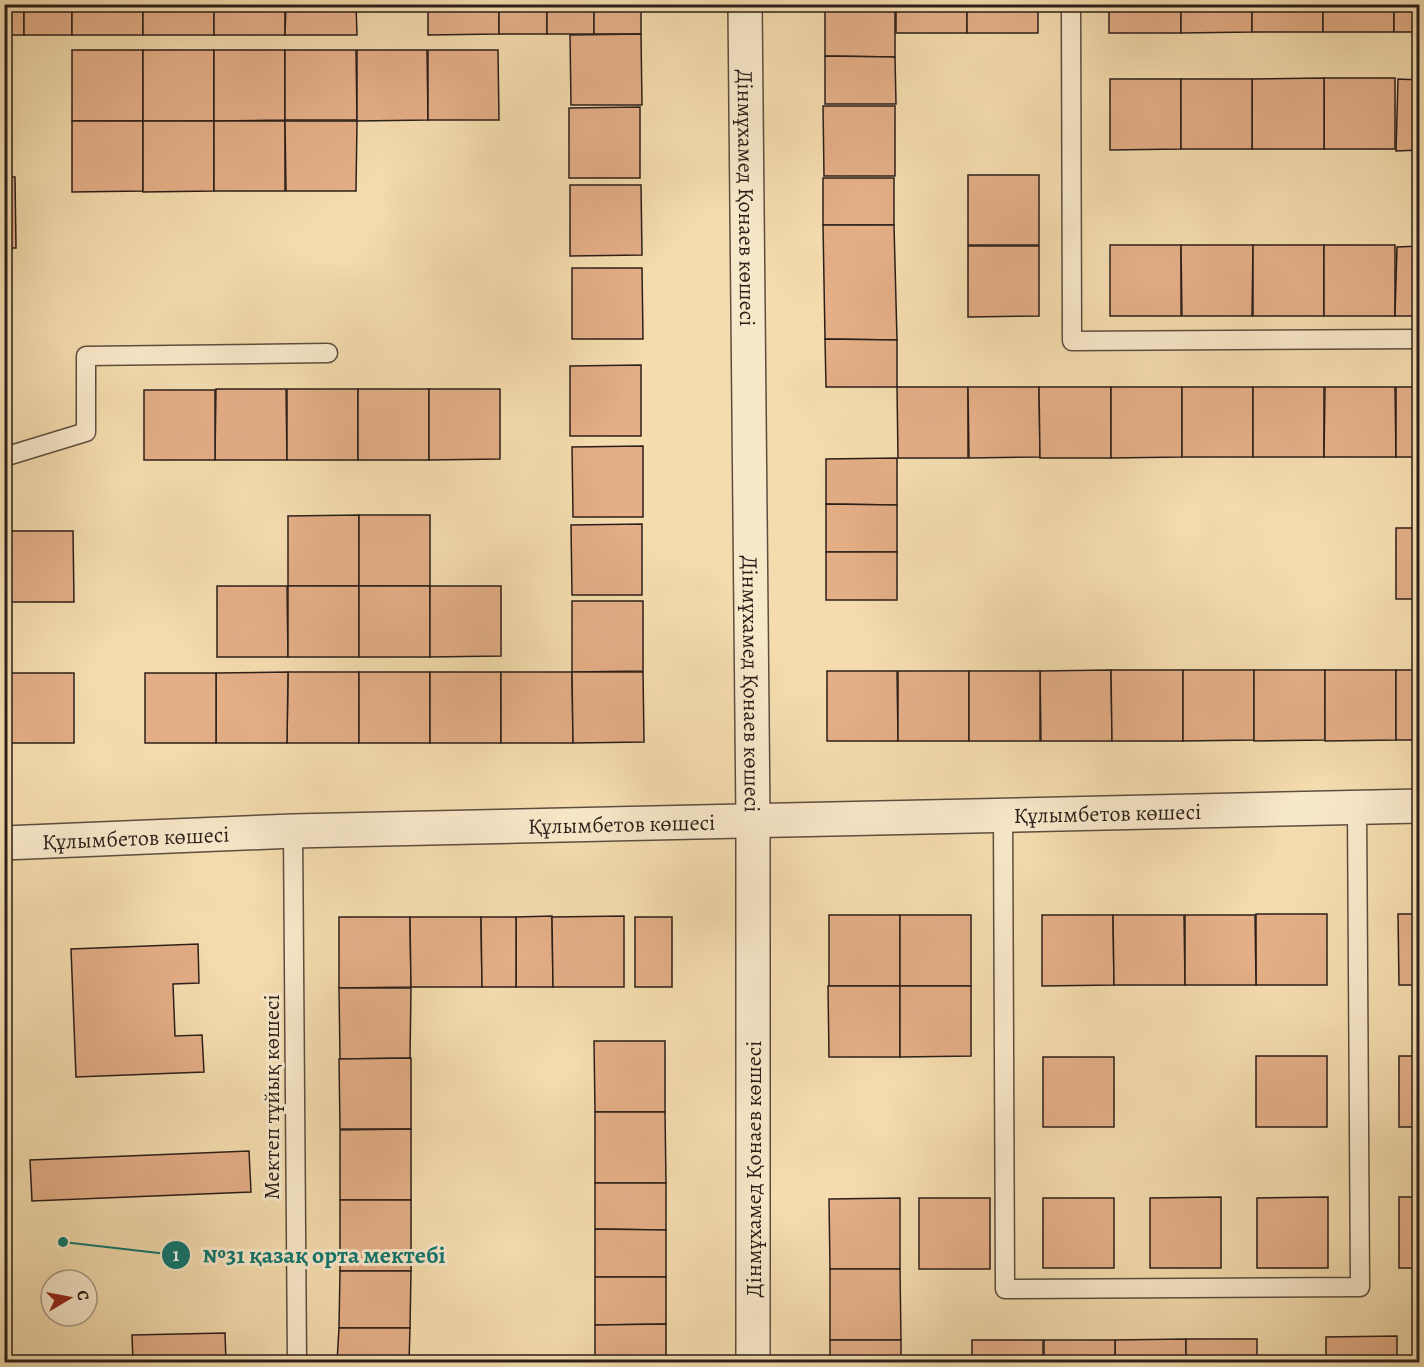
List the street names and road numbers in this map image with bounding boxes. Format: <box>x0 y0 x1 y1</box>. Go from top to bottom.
street label: Дінмұхамед Қонаев көшесі <box>730 69 762 327</box>
street label: Дінмұхамед Қонаев көшесі <box>734 555 767 813</box>
street label: Құлымбетов көшесі <box>1014 797 1202 831</box>
street label: Құлымбетов көшесі <box>528 808 716 842</box>
street label: Құлымбетов көшесі <box>42 820 230 857</box>
street label: Мектеп тұйық көшесі <box>257 994 287 1200</box>
street label: Дінмұхамед Қонаев көшесі <box>739 1041 769 1297</box>

